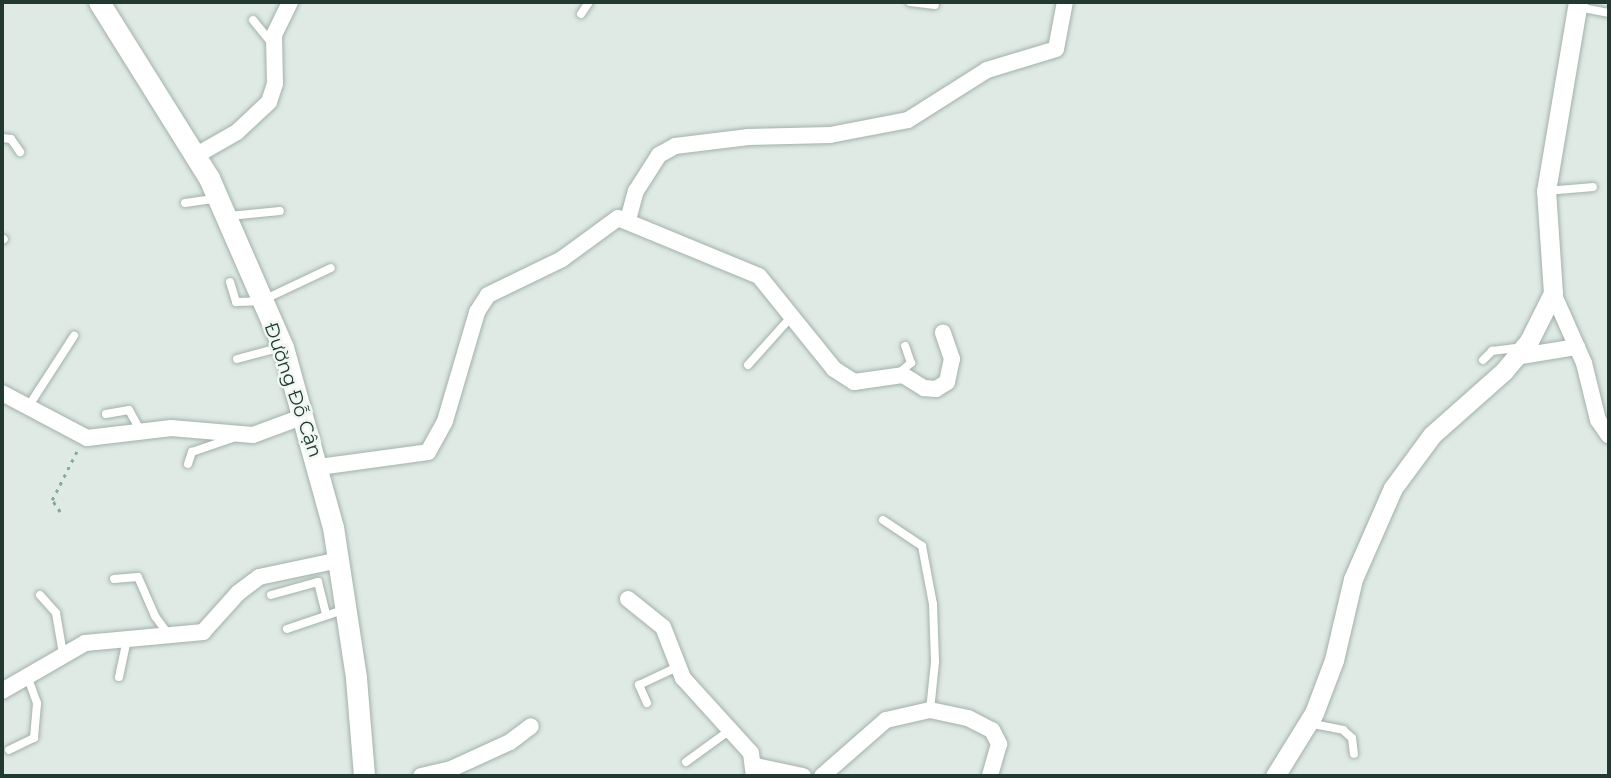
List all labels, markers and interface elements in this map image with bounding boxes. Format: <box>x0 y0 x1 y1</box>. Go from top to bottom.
street label: Đường Đỗ Cận <box>259 320 327 460</box>

